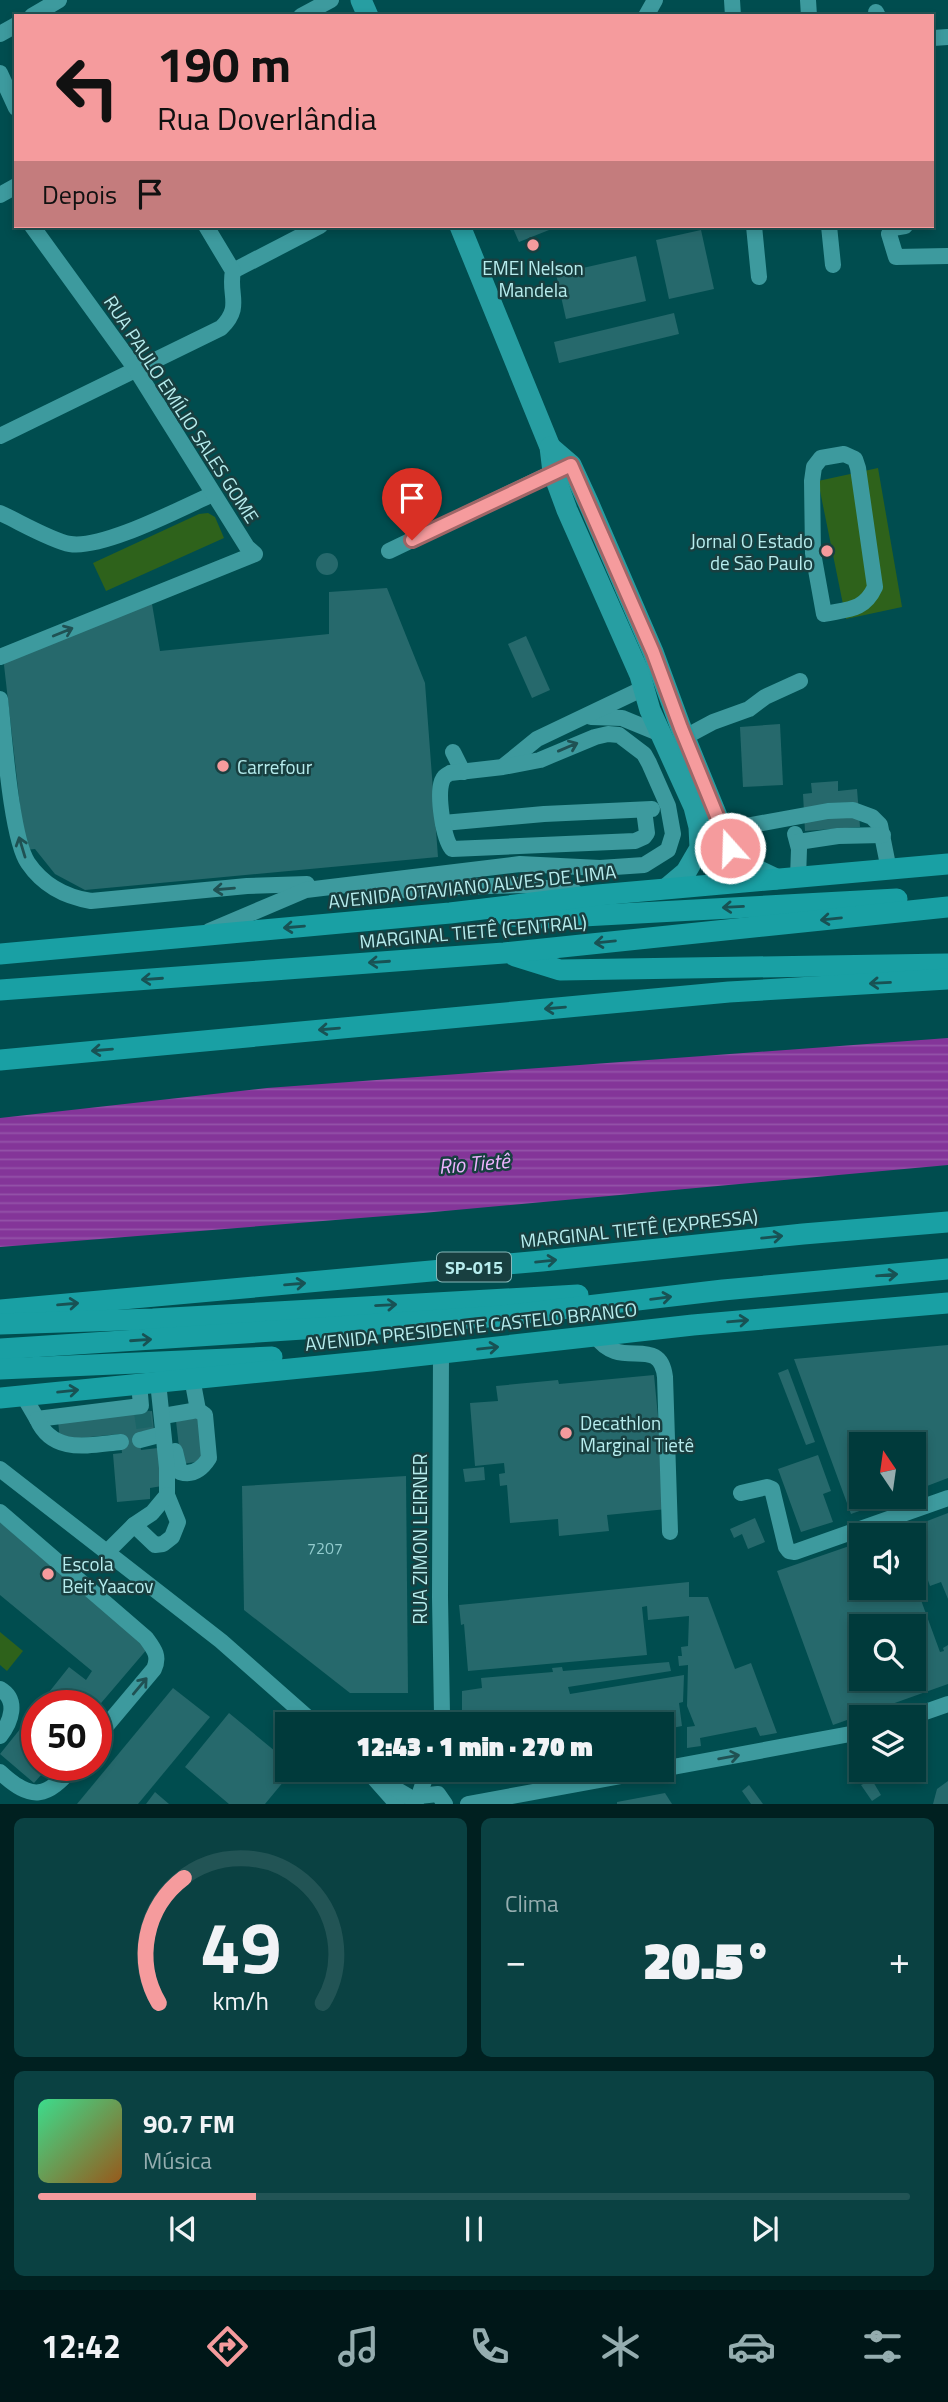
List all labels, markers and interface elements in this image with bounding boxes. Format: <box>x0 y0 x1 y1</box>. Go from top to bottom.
text: 190 m <box>157 26 291 101</box>
icon: left <box>42 42 133 133</box>
text: Rua Doverlândia <box>157 94 377 142</box>
text: Depois <box>42 175 117 214</box>
icon: arrive <box>131 175 169 213</box>
marker: EMEI Nelson Mandela <box>525 237 541 253</box>
place label: EMEI Nelson Mandela <box>482 253 584 304</box>
street label: RUA PAULO EMÍLIO SALES GOME <box>97 289 267 529</box>
pin <box>382 468 442 540</box>
icon: arrive <box>393 479 431 517</box>
place label: Jornal O Estado de São Paulo <box>690 526 813 577</box>
marker: Jornal O Estado de São Paulo <box>819 543 835 559</box>
one-way arrow <box>52 624 74 637</box>
one-way arrow <box>556 740 578 753</box>
place label: Carrefour <box>237 752 313 781</box>
marker: Carrefour <box>215 758 231 774</box>
position arrow <box>693 811 767 885</box>
one-way arrow <box>14 836 27 858</box>
street label: AVENIDA OTAVIANO ALVES DE LIMA <box>327 856 617 916</box>
one-way arrow <box>213 882 236 895</box>
one-way arrow <box>722 900 745 913</box>
street label: MARGINAL TIETÊ (CENTRAL) <box>358 907 588 955</box>
one-way arrow <box>821 913 843 926</box>
one-way arrow <box>283 921 306 934</box>
one-way arrow <box>594 936 617 949</box>
one-way arrow <box>368 956 390 969</box>
one-way arrow <box>141 973 163 986</box>
one-way arrow <box>869 977 892 990</box>
one-way arrow <box>545 1002 567 1015</box>
one-way arrow <box>318 1023 341 1036</box>
one-way arrow <box>92 1044 114 1057</box>
water label: Rio Tietê <box>437 1144 512 1182</box>
street label: MARGINAL TIETÊ (EXPRESSA) <box>519 1201 759 1255</box>
one-way arrow <box>760 1230 783 1243</box>
road number: SP-015 <box>437 1252 511 1282</box>
one-way arrow <box>534 1254 556 1267</box>
one-way arrow <box>876 1268 898 1281</box>
one-way arrow <box>283 1277 305 1290</box>
one-way arrow <box>649 1291 672 1304</box>
street label: AVENIDA PRESIDENTE CASTELO BRANCO <box>303 1294 639 1358</box>
one-way arrow <box>56 1297 79 1310</box>
one-way arrow <box>374 1299 397 1312</box>
one-way arrow <box>726 1314 749 1327</box>
one-way arrow <box>130 1333 152 1346</box>
one-way arrow <box>476 1341 499 1354</box>
one-way arrow <box>56 1384 79 1397</box>
place label: Decathlon Marginal Tietê <box>580 1408 694 1459</box>
marker: Decathlon Marginal Tietê <box>558 1425 574 1441</box>
north arrow <box>849 1432 926 1508</box>
map controls <box>849 1432 926 1782</box>
street label: RUA ZIMON LEIRNER <box>405 1454 434 1624</box>
button: sound <box>849 1523 926 1600</box>
house number: 7207 <box>307 1536 343 1560</box>
place label: Escola Beit Yaacov <box>62 1549 154 1600</box>
marker: Escola Beit Yaacov <box>40 1566 56 1582</box>
button: search <box>849 1614 926 1691</box>
one-way arrow <box>132 1677 148 1695</box>
speed limit sign: 50 <box>21 1690 112 1781</box>
button: layers <box>849 1705 926 1782</box>
text: 12:43 · 1 min · 270 m <box>356 1727 593 1766</box>
one-way arrow <box>717 1750 740 1763</box>
text: Clima <box>505 1886 559 1921</box>
text: 49 <box>200 1892 281 2002</box>
text: 20.5° <box>643 1920 772 1999</box>
text: − <box>505 1931 526 1989</box>
text: + <box>889 1931 910 1989</box>
text: km/h <box>212 1982 269 2020</box>
text: 90.7 FM <box>143 2104 235 2143</box>
text: Música <box>143 2143 212 2178</box>
icon: previous <box>164 2210 202 2248</box>
icon: pause <box>455 2210 493 2248</box>
icon: next <box>746 2210 784 2248</box>
text: 12:42 <box>41 2322 121 2370</box>
icon: directions <box>203 2322 252 2371</box>
icon: music <box>334 2322 383 2371</box>
icon: phone <box>465 2322 514 2371</box>
icon: climate <box>596 2322 645 2371</box>
icon: car <box>727 2322 776 2371</box>
icon: filters <box>858 2322 907 2371</box>

